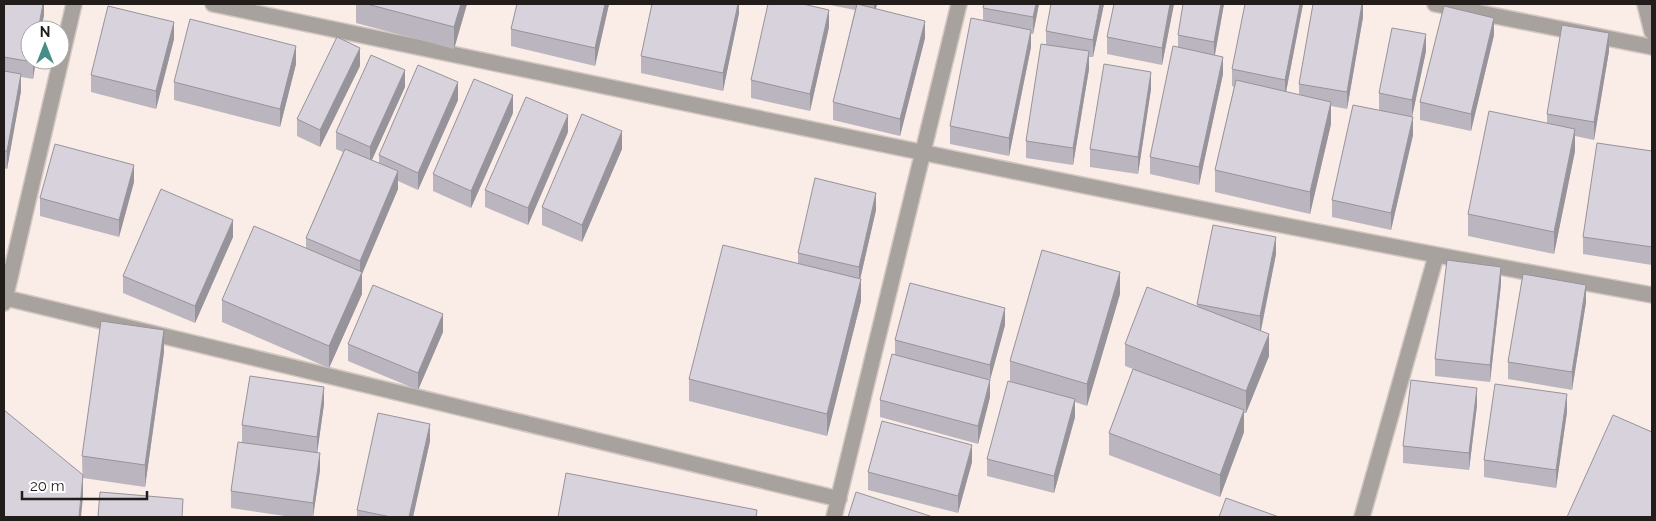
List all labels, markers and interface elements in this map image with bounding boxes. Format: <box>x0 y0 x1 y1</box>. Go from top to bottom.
north arrow <box>20 20 70 70</box>
text: N <box>40 24 50 40</box>
scale bar <box>22 468 148 500</box>
text: 20 m <box>30 477 65 495</box>

